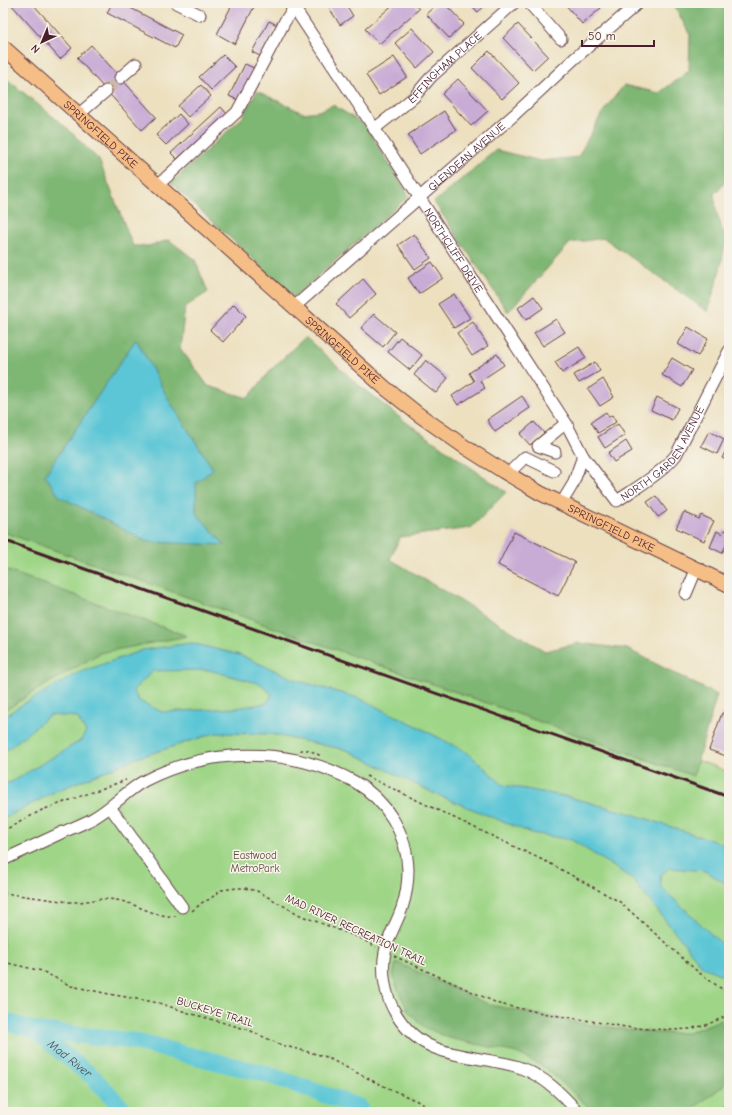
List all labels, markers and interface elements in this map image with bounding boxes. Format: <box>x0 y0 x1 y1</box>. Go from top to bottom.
north arrow <box>22 22 62 62</box>
scale bar <box>582 22 654 48</box>
street label: EFFINGHAM PLACE <box>405 28 484 106</box>
text: 50 m <box>588 29 616 43</box>
text: N <box>28 42 43 56</box>
street label: SPRINGFIELD PIKE <box>61 98 141 171</box>
street label: GLENDEAN AVENUE <box>425 119 508 194</box>
street label: NORTHCLIFF DRIVE <box>422 206 486 295</box>
street label: SPRINGFIELD PIKE <box>303 313 383 387</box>
street label: NORTH GARDEN AVENUE <box>618 403 707 503</box>
street label: SPRINGFIELD PIKE <box>566 501 657 555</box>
park label: Eastwood MetroPark <box>231 849 280 875</box>
street label: MAD RIVER RECREATION TRAIL <box>283 891 429 969</box>
street label: BUCKEYE TRAIL <box>175 994 255 1030</box>
water label: Mad River <box>44 1036 95 1081</box>

